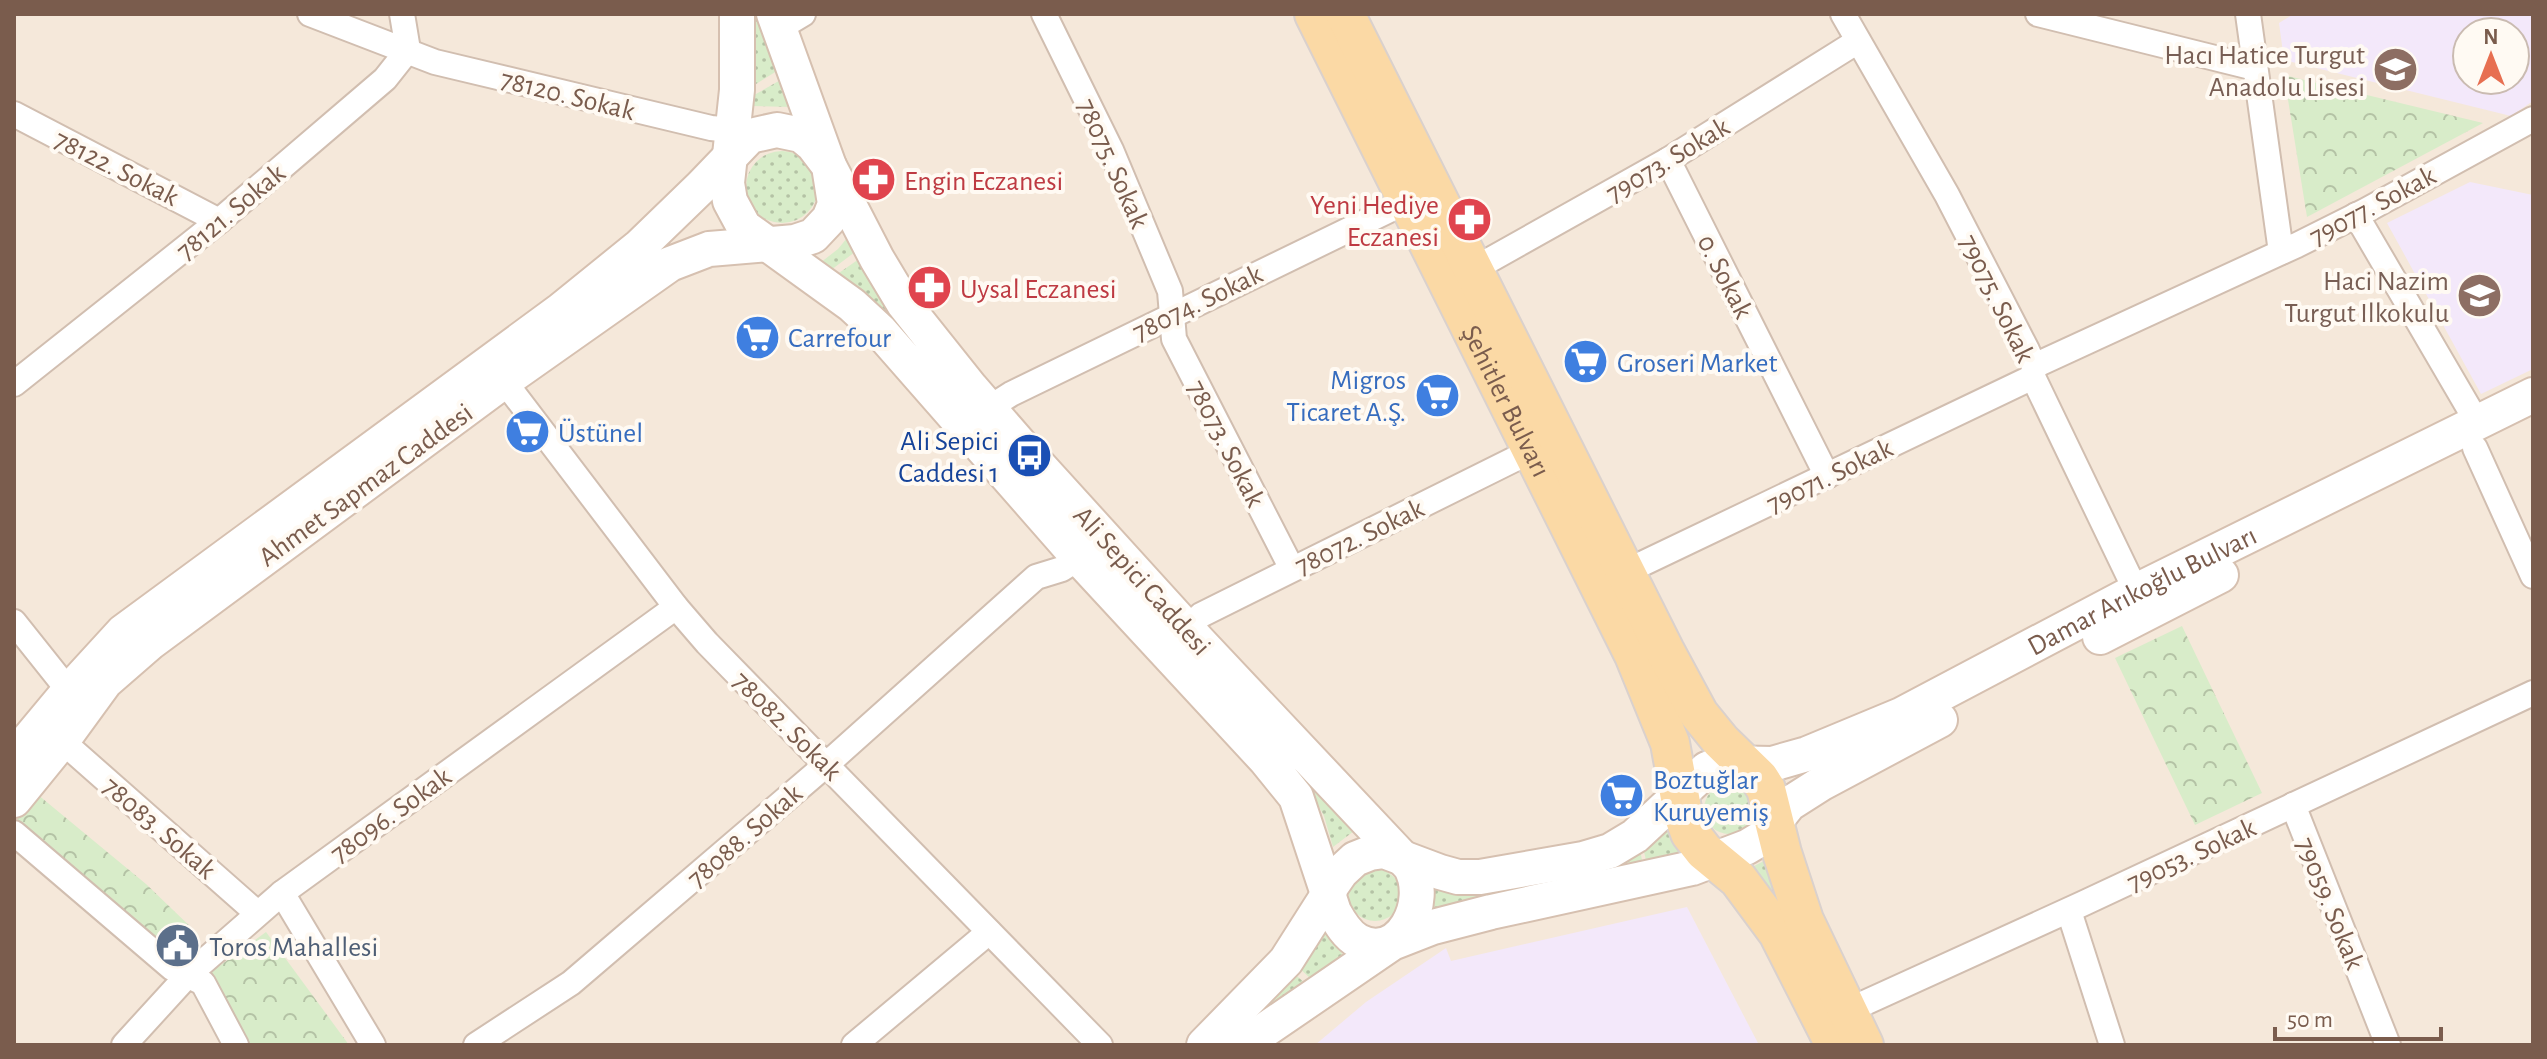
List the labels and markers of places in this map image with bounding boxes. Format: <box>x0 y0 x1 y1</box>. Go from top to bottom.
place label: Hacı Hatice Turgut Anadolu Lisesi <box>2164 42 2365 102</box>
school or university icon: Hacı Hatice Turgut Anadolu Lisesi <box>2372 46 2420 94</box>
pharmacy icon: Engin Eczanesi <box>849 156 897 204</box>
place label: Engin Eczanesi <box>904 168 1063 196</box>
place label: Yeni Hediye Eczanesi <box>1310 192 1439 252</box>
pharmacy icon: Yeni Hediye Eczanesi <box>1446 196 1494 244</box>
pharmacy icon: Uysal Eczanesi <box>905 264 953 312</box>
place label: Haci Nazim Turgut Ilkokulu <box>2284 268 2449 328</box>
school or university icon: Haci Nazim Turgut Ilkokulu <box>2456 272 2504 320</box>
place label: Uysal Eczanesi <box>960 276 1117 304</box>
supermarket icon: Carrefour <box>733 313 781 361</box>
place label: Carrefour <box>788 325 891 353</box>
supermarket icon: Groseri Market <box>1562 338 1610 386</box>
place label: Groseri Market <box>1617 350 1777 378</box>
place label: Migros Ticaret A.Ş. <box>1286 367 1406 427</box>
supermarket icon: Migros Ticaret A.Ş. <box>1413 371 1461 419</box>
supermarket icon: Üstünel <box>503 408 551 456</box>
place label: Üstünel <box>558 418 643 448</box>
place label: Ali Sepici Caddesi 1 <box>898 428 999 488</box>
bus stop icon: Ali Sepici Caddesi 1 <box>1006 432 1054 480</box>
place label: Boztuğlar Kuruyemiş <box>1653 767 1769 827</box>
supermarket icon: Boztuğlar Kuruyemiş <box>1598 771 1646 819</box>
public building icon: Toros Mahallesi <box>154 922 202 970</box>
place label: Toros Mahallesi <box>209 934 378 962</box>

